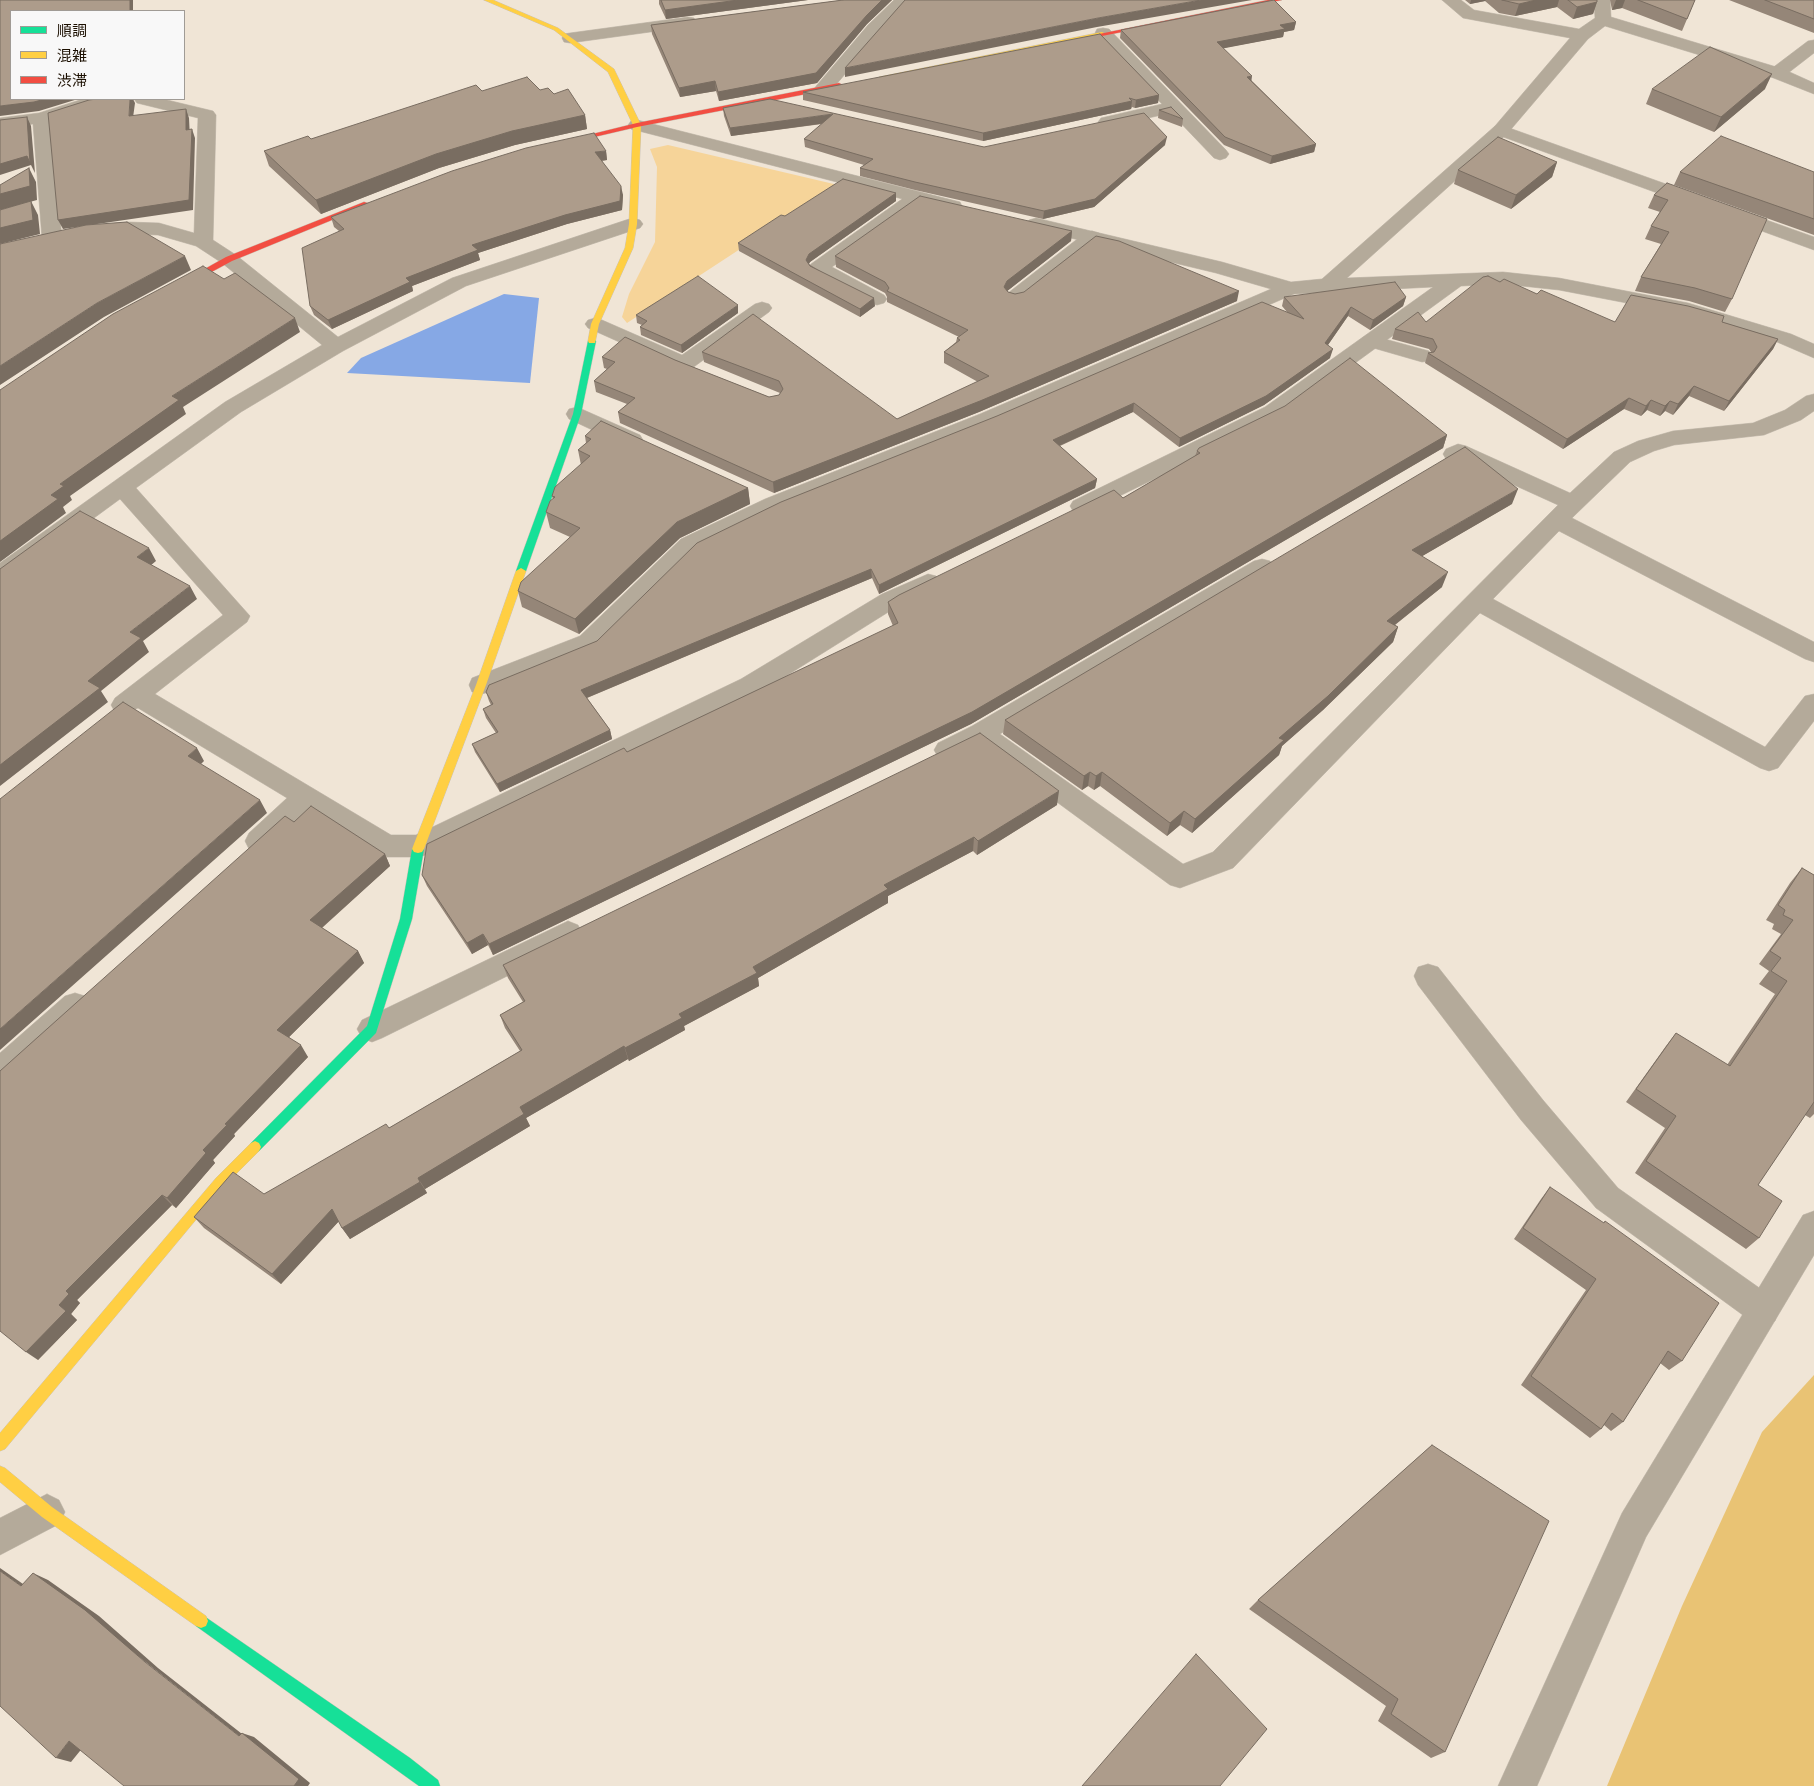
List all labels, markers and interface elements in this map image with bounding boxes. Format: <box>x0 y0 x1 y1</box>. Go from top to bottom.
legend <box>10 10 185 100</box>
text: 順調 <box>57 22 87 40</box>
text: 混雑 <box>57 47 87 65</box>
text: 渋滞 <box>57 72 87 90</box>

